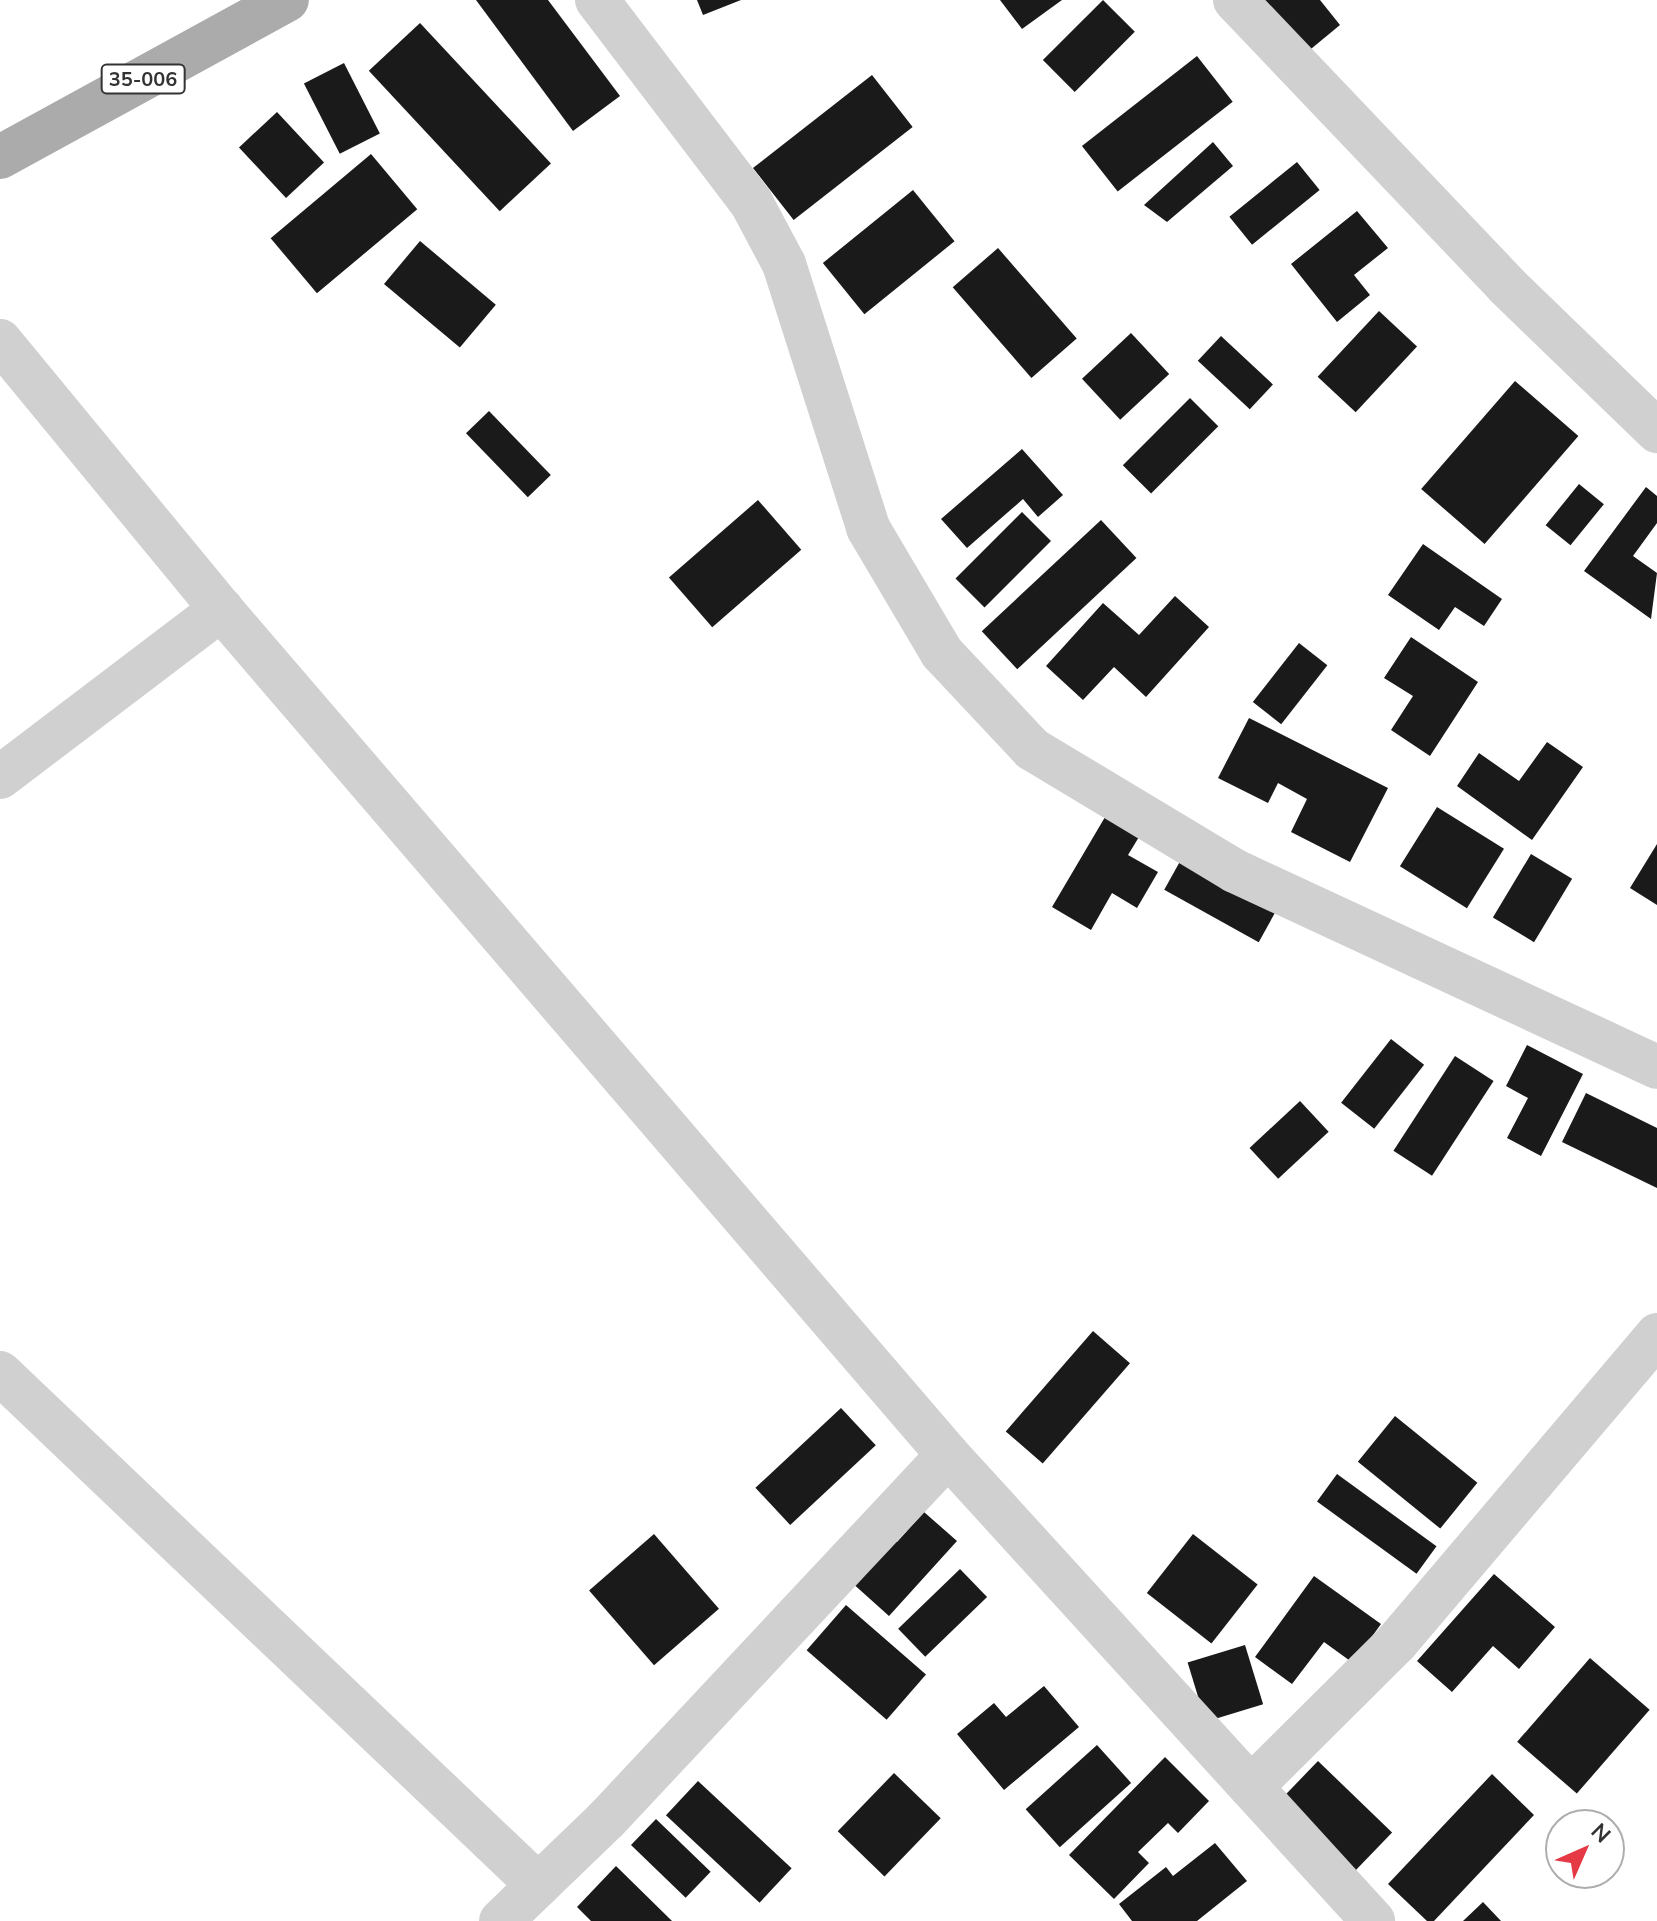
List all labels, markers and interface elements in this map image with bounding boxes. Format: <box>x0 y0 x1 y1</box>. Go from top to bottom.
road number: 35-006 <box>99 63 187 95</box>
north arrow <box>1545 1809 1625 1889</box>
text: N <box>1584 1817 1617 1850</box>

